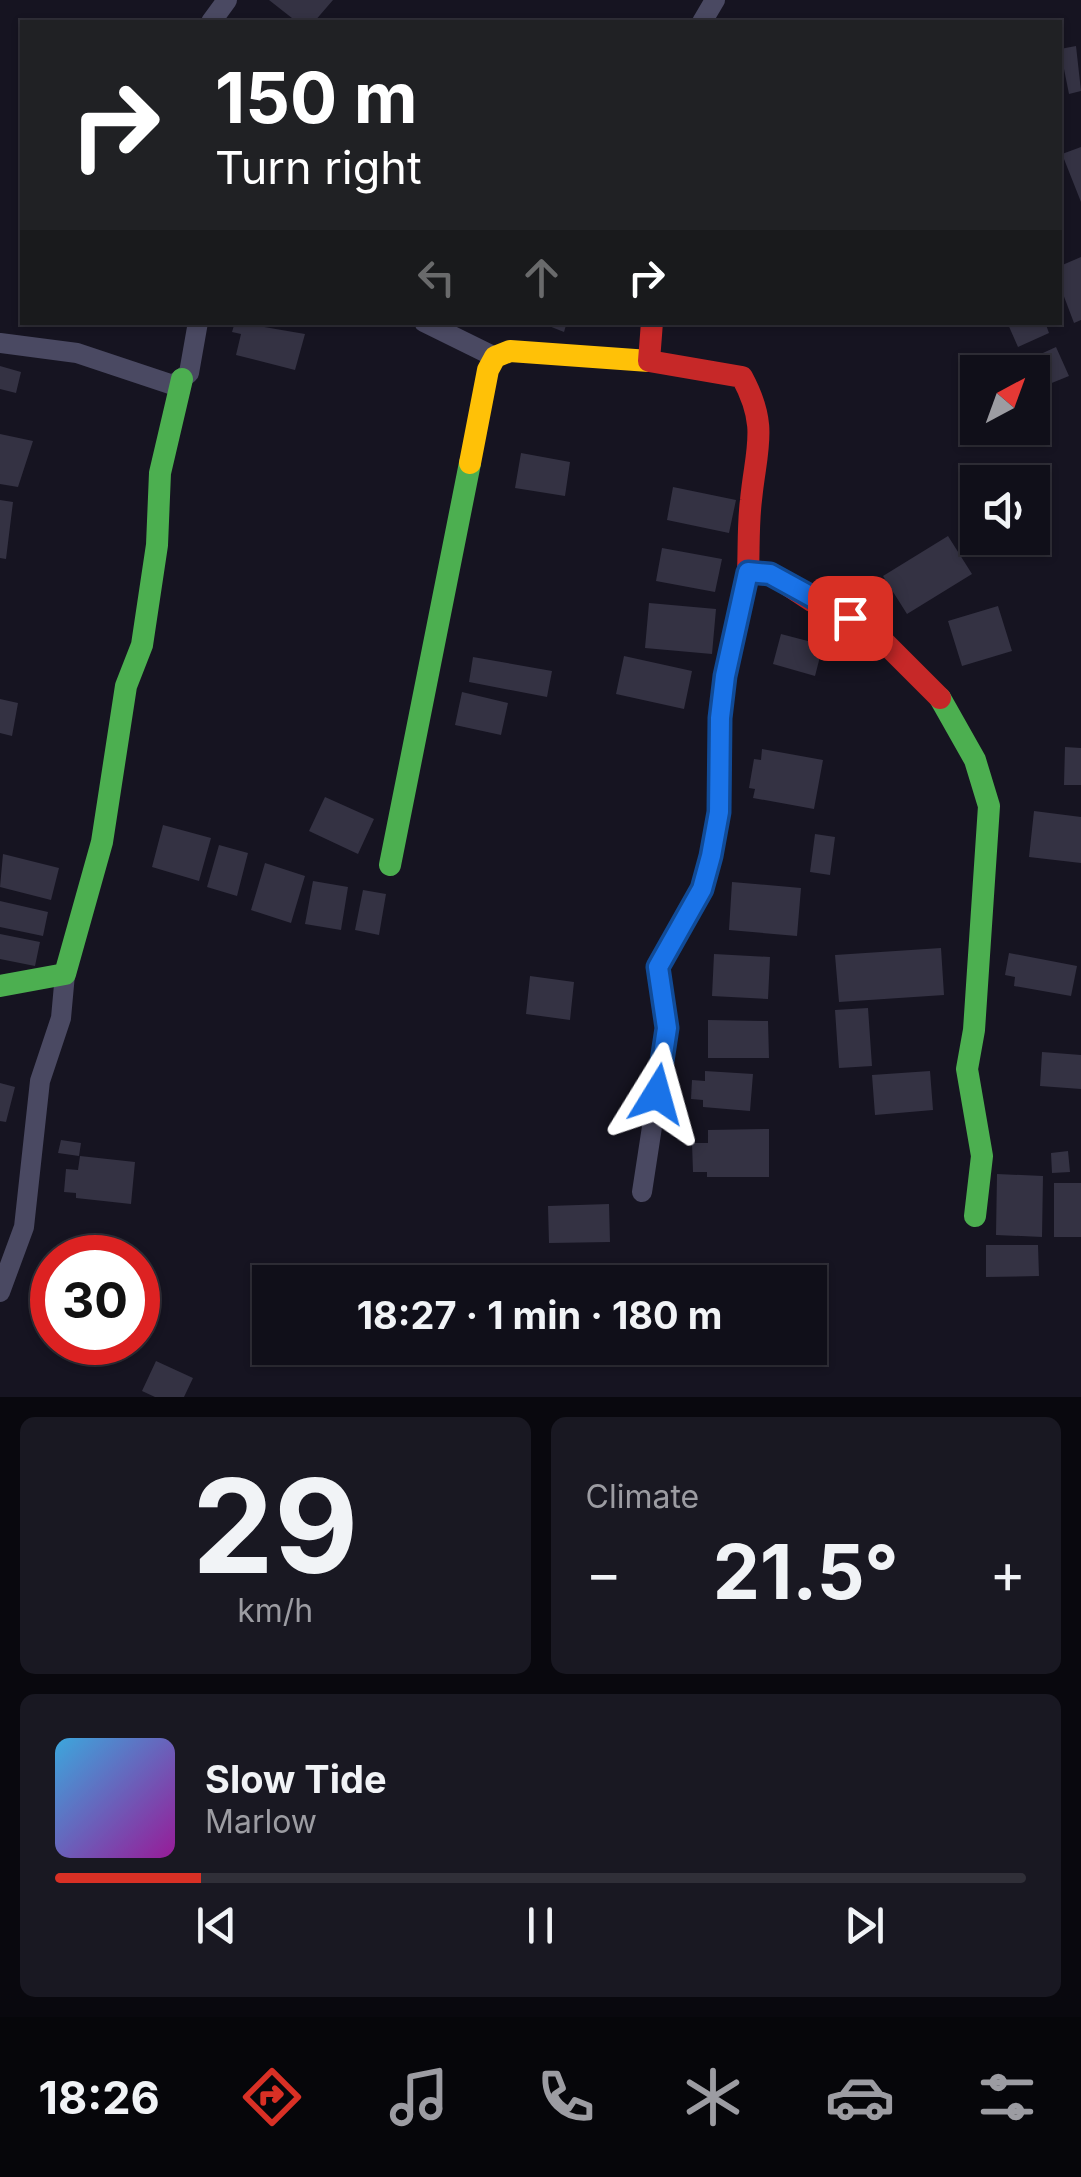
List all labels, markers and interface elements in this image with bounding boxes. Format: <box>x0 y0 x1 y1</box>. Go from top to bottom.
text: 150 m <box>215 55 418 140</box>
icon: right <box>50 60 180 190</box>
text: Turn right <box>215 140 422 195</box>
icon: left <box>409 250 464 305</box>
icon: ahead <box>514 250 569 305</box>
icon: right <box>619 250 674 305</box>
north arrow <box>960 355 1050 445</box>
map controls <box>960 355 1050 555</box>
button: sound <box>960 465 1050 555</box>
pin <box>808 576 893 661</box>
icon: arrive <box>823 591 878 646</box>
position arrow <box>605 1042 709 1146</box>
speed limit sign: 30 <box>30 1235 160 1365</box>
text: 18:27 · 1 min · 180 m <box>357 1292 722 1338</box>
text: 29 <box>192 1447 358 1604</box>
text: Climate <box>586 1477 699 1516</box>
text: 21.5° <box>713 1526 899 1617</box>
text: − <box>586 1540 622 1606</box>
text: + <box>990 1540 1026 1606</box>
text: km/h <box>237 1591 313 1630</box>
text: Slow Tide <box>205 1756 387 1802</box>
text: Marlow <box>205 1802 317 1841</box>
icon: previous <box>189 1898 244 1953</box>
icon: pause <box>513 1898 568 1953</box>
icon: next <box>837 1898 892 1953</box>
icon: directions <box>237 2062 307 2132</box>
icon: music <box>384 2062 454 2132</box>
icon: phone <box>531 2062 601 2132</box>
icon: climate <box>678 2062 748 2132</box>
icon: car <box>825 2062 895 2132</box>
icon: filters <box>972 2062 1042 2132</box>
text: 18:26 <box>39 2070 160 2125</box>

